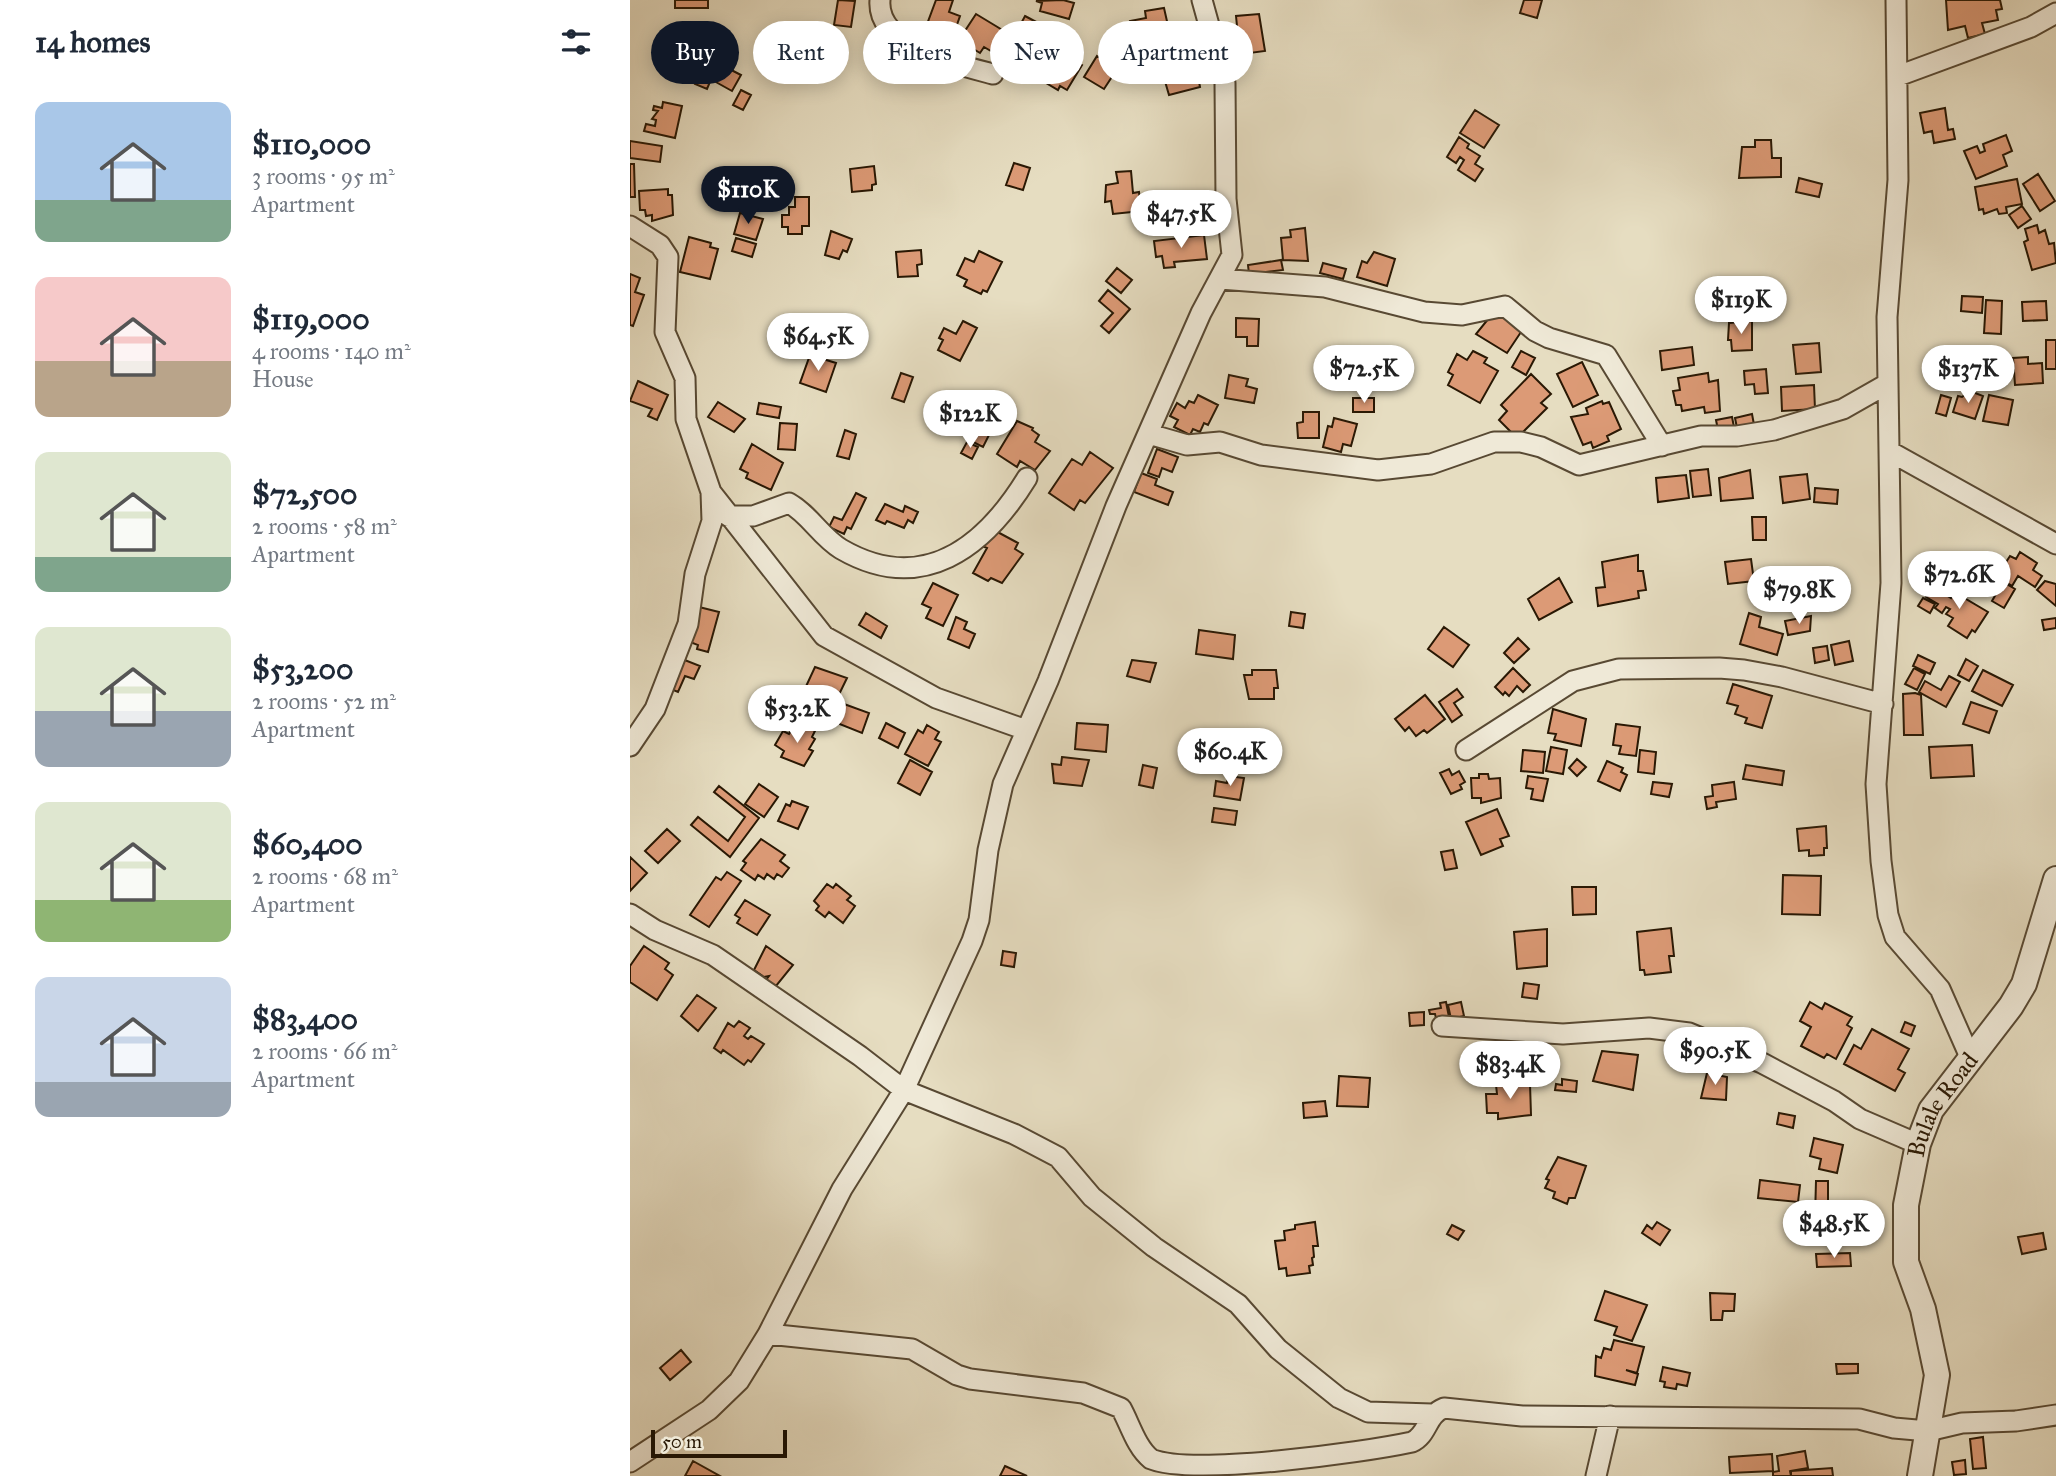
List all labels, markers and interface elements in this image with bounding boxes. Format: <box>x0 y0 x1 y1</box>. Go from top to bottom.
chip: Buy <box>651 21 739 84</box>
chip: Rent <box>753 21 849 84</box>
chip: Filters <box>863 21 976 84</box>
chip: New <box>990 21 1084 84</box>
chip: Apartment <box>1098 21 1253 84</box>
icon: filters <box>557 23 595 61</box>
text: 14 homes <box>35 24 150 60</box>
text: $110,000 <box>252 126 371 162</box>
icon: home <box>91 130 175 214</box>
text: 3 rooms · 95 m² <box>252 162 395 190</box>
pin: $110K <box>699 166 797 226</box>
text: $110K <box>717 175 779 203</box>
text: Apartment <box>252 190 355 218</box>
pin: $47.5K <box>1124 190 1238 250</box>
text: $47.5K <box>1146 199 1216 227</box>
pin: $119K <box>1692 276 1790 336</box>
text: $119K <box>1711 285 1771 313</box>
text: $119,000 <box>252 301 370 337</box>
icon: home <box>91 305 175 389</box>
pin: $64.5K <box>761 314 875 373</box>
text: $64.5K <box>783 322 853 350</box>
text: 4 rooms · 140 m² <box>252 337 411 365</box>
pin: $72.5K <box>1307 346 1421 405</box>
pin: $137K <box>1919 346 2017 405</box>
text: $72.5K <box>1329 354 1399 382</box>
text: $137K <box>1938 354 1998 382</box>
text: House <box>252 365 314 393</box>
pin: $122K <box>921 391 1019 450</box>
text: $122K <box>939 399 1001 427</box>
text: $72,500 <box>252 476 358 512</box>
icon: home <box>91 480 175 564</box>
text: 2 rooms · 58 m² <box>252 512 397 540</box>
text: Apartment <box>252 540 355 568</box>
pin: $72.6K <box>1902 552 2016 611</box>
text: $72.6K <box>1924 560 1994 588</box>
pin: $79.8K <box>1742 566 1856 626</box>
text: $79.8K <box>1763 575 1835 603</box>
text: $53,200 <box>252 651 353 687</box>
icon: home <box>91 655 175 739</box>
pin: $53.2K <box>740 686 854 745</box>
text: 2 rooms · 52 m² <box>252 687 396 715</box>
text: $53.2K <box>764 694 830 722</box>
text: Apartment <box>252 715 355 743</box>
pin: $60.4K <box>1173 728 1287 788</box>
text: $60.4K <box>1193 737 1267 765</box>
text: $60,400 <box>252 826 363 862</box>
icon: home <box>91 830 175 914</box>
text: 2 rooms · 68 m² <box>252 862 398 890</box>
text: Apartment <box>252 890 355 918</box>
text: $83,400 <box>252 1001 358 1037</box>
icon: home <box>91 1005 175 1089</box>
pin: $90.5K <box>1658 1028 1772 1087</box>
text: $90.5K <box>1679 1036 1751 1064</box>
text: 2 rooms · 66 m² <box>252 1037 397 1065</box>
pin: $83.4K <box>1453 1042 1567 1101</box>
street label: Bulale Road <box>1901 1046 1985 1160</box>
text: $83.4K <box>1475 1050 1545 1078</box>
text: Apartment <box>252 1065 355 1093</box>
pin: $48.5K <box>1777 1200 1891 1260</box>
text: $48.5K <box>1799 1209 1869 1237</box>
scale bar <box>651 1427 788 1459</box>
text: 50 m <box>662 1430 702 1453</box>

